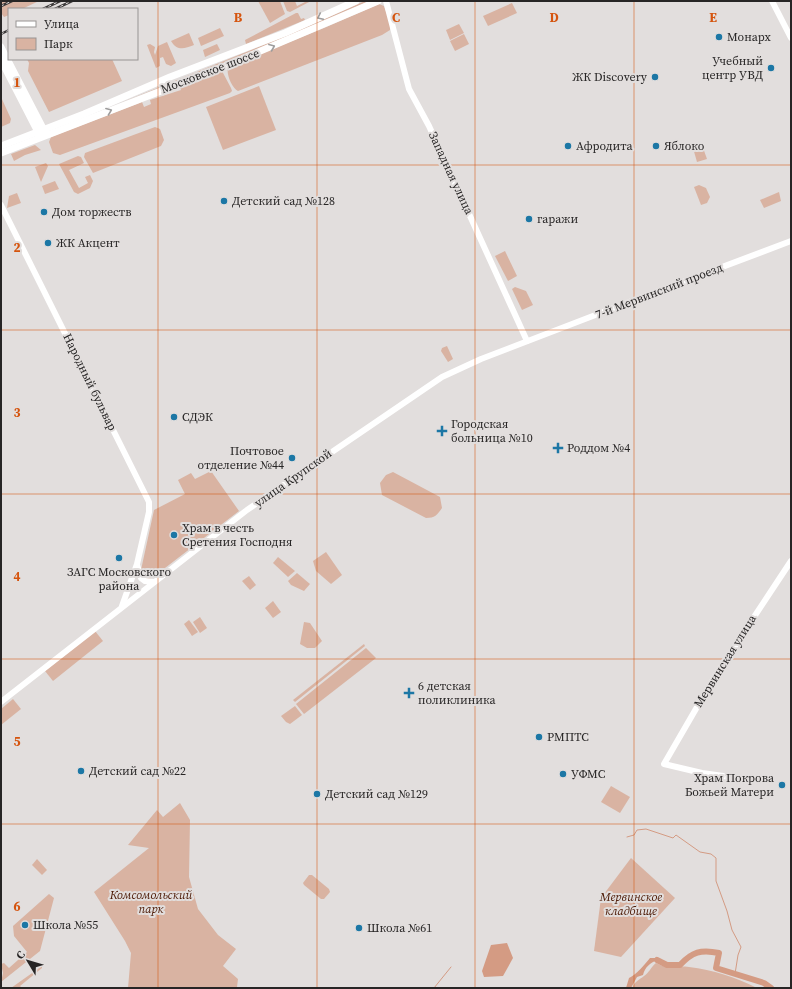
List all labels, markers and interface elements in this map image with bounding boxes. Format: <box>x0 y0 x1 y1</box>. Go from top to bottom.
legend <box>8 8 138 60</box>
text: B <box>234 9 243 26</box>
text: C <box>392 9 400 26</box>
text: D <box>549 9 559 26</box>
text: E <box>709 9 717 26</box>
one-way arrow <box>317 12 325 20</box>
text: Улица <box>44 16 80 32</box>
place label: Монарх <box>727 29 771 45</box>
marker: Монарх <box>714 32 724 42</box>
text: Парк <box>44 36 73 52</box>
one-way arrow <box>269 43 276 51</box>
street label: Московское шоссе <box>158 45 262 97</box>
place label: Учебный центр УВД <box>702 53 763 83</box>
marker: Учебный центр УВД <box>766 63 776 73</box>
place label: ЖК Discovery <box>572 69 648 85</box>
marker: ЖК Discovery <box>650 72 660 82</box>
text: 1 <box>13 74 21 91</box>
one-way arrow <box>105 107 112 115</box>
street label: Западная улица <box>425 129 478 218</box>
place label: Афродита <box>576 138 634 154</box>
place label: Яблоко <box>664 138 705 154</box>
marker: Афродита <box>563 141 573 151</box>
marker: Яблоко <box>651 141 661 151</box>
place label: Детский сад №128 <box>232 193 335 209</box>
marker: Детский сад №128 <box>219 196 229 206</box>
place label: Дом торжеств <box>52 204 131 220</box>
marker: Дом торжеств <box>39 207 49 217</box>
place label: гаражи <box>537 211 578 227</box>
marker: гаражи <box>524 214 534 224</box>
place label: ЖК Акцент <box>56 235 120 251</box>
marker: ЖК Акцент <box>43 238 53 248</box>
text: 2 <box>13 239 21 256</box>
street label: 7-й Мервинский проезд <box>593 259 725 323</box>
street label: Народный бульвар <box>59 331 121 433</box>
text: 3 <box>13 404 21 421</box>
place label: СДЭК <box>182 409 213 425</box>
marker: СДЭК <box>169 412 179 422</box>
place label: Городская больница №10 <box>451 416 533 446</box>
marker: Городская больница №10 <box>436 425 448 437</box>
place label: Роддом №4 <box>567 440 630 456</box>
marker: Роддом №4 <box>552 442 564 454</box>
place label: Почтовое отделение №44 <box>198 443 284 473</box>
street label: улица Крупской <box>251 445 335 511</box>
marker: Почтовое отделение №44 <box>287 453 297 463</box>
place label: Храм в честь Сретения Господня <box>182 520 292 550</box>
marker: Храм в честь Сретения Господня <box>169 530 179 540</box>
marker: ЗАГС Московского района <box>114 553 124 563</box>
place label: ЗАГС Московского района <box>67 564 171 594</box>
text: 4 <box>13 568 21 585</box>
street label: Мервинская улица <box>690 611 760 710</box>
place label: 6 детская поликлиника <box>418 678 497 708</box>
marker: 6 детская поликлиника <box>403 687 415 699</box>
place label: РМПТС <box>547 729 589 745</box>
marker: РМПТС <box>534 732 544 742</box>
text: 5 <box>13 733 21 750</box>
place label: Детский сад №22 <box>89 763 186 779</box>
marker: Детский сад №22 <box>76 766 86 776</box>
place label: УФМС <box>571 766 606 782</box>
marker: УФМС <box>558 769 568 779</box>
place label: Храм Покрова Божьей Матери <box>685 770 775 800</box>
marker: Храм Покрова Божьей Матери <box>777 780 787 790</box>
place label: Детский сад №129 <box>325 786 428 802</box>
marker: Детский сад №129 <box>312 789 322 799</box>
park label: Комсомольский парк <box>109 887 192 917</box>
park label: Мервинское кладбище <box>599 889 662 919</box>
text: 6 <box>13 898 21 915</box>
place label: Школа №55 <box>33 917 98 933</box>
marker: Школа №55 <box>20 920 30 930</box>
place label: Школа №61 <box>367 920 432 936</box>
marker: Школа №61 <box>354 923 364 933</box>
north arrow <box>8 941 48 981</box>
text: С <box>12 948 29 962</box>

